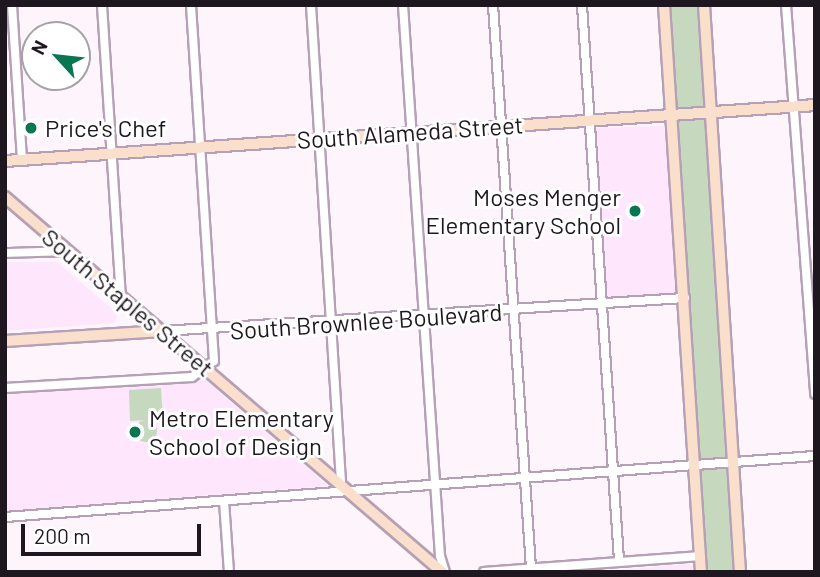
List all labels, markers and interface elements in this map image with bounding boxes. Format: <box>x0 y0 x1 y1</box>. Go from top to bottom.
north arrow <box>21 21 91 91</box>
text: N <box>26 36 52 58</box>
street label: South Alameda Street <box>296 110 524 154</box>
place label: Price's Chef <box>45 114 166 142</box>
marker: Price's Chef <box>23 120 39 136</box>
place label: Moses Menger Elementary School <box>426 183 621 239</box>
marker: Moses Menger Elementary School <box>627 203 643 219</box>
street label: South Staples Street <box>37 222 219 382</box>
street label: South Brownlee Boulevard <box>229 297 503 345</box>
place label: Metro Elementary School of Design <box>149 404 334 460</box>
marker: Metro Elementary School of Design <box>127 424 143 440</box>
scale bar <box>24 510 205 554</box>
text: 200 m <box>34 523 91 548</box>

